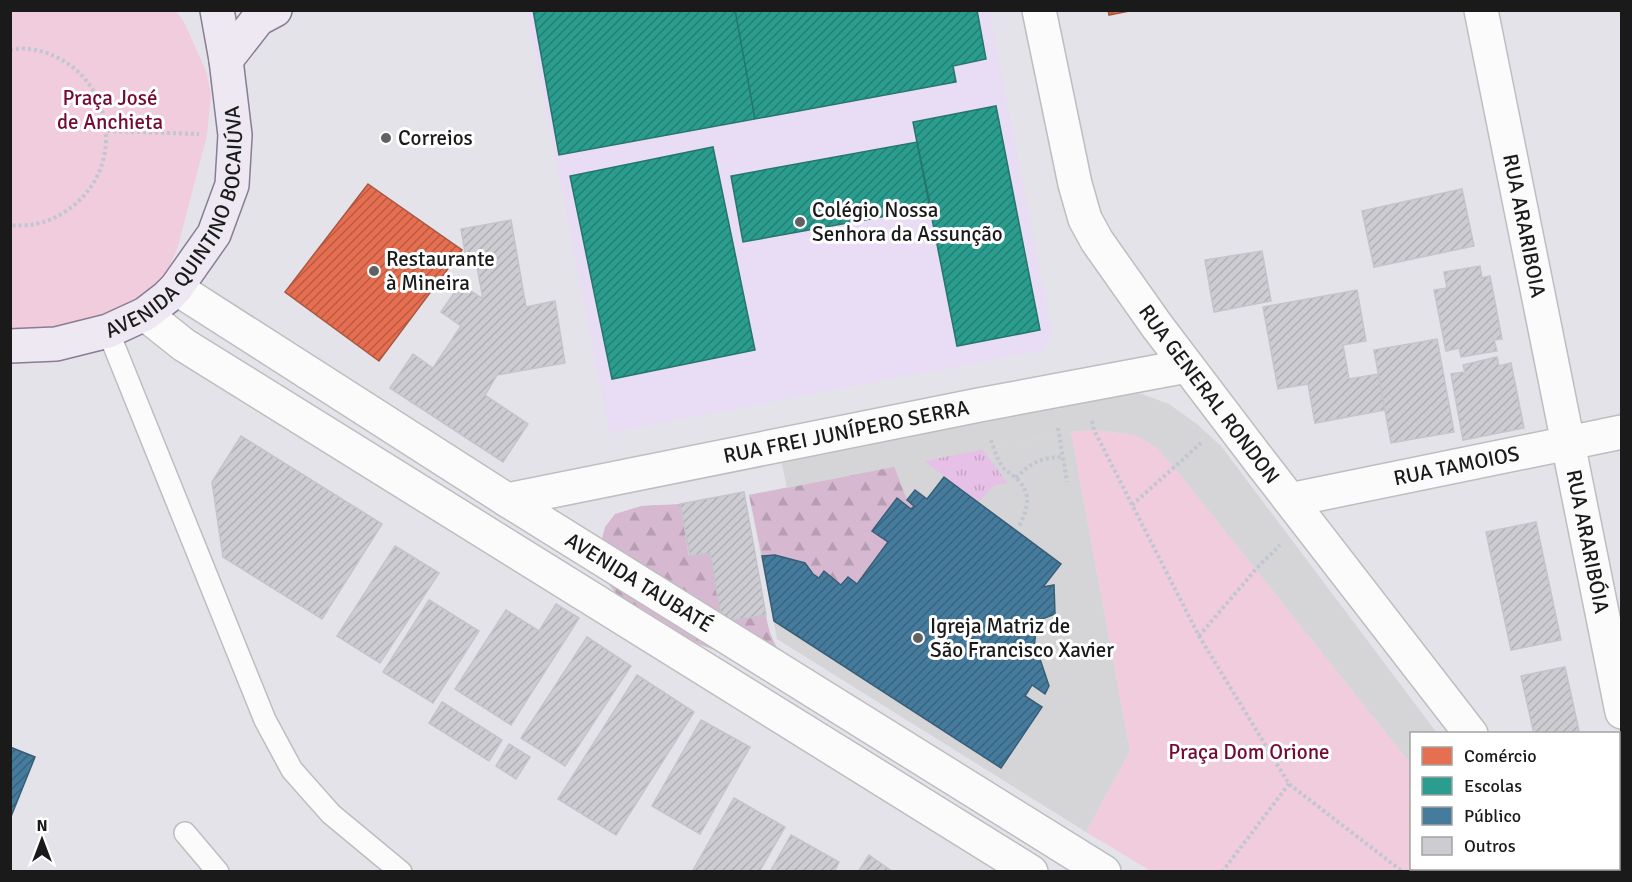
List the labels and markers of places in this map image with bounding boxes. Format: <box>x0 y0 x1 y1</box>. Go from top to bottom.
place label: Correios <box>398 125 473 151</box>
marker: Correios <box>379 131 393 145</box>
place label: Colégio Nossa Senhora da Assunção <box>812 197 1003 247</box>
marker: Colégio Nossa Senhora da Assunção <box>793 215 807 229</box>
place label: Restaurante à Mineira <box>386 246 495 296</box>
marker: Restaurante à Mineira <box>367 264 381 278</box>
place label: Igreja Matriz de São Francisco Xavier <box>930 613 1114 663</box>
marker: Igreja Matriz de São Francisco Xavier <box>911 631 925 645</box>

